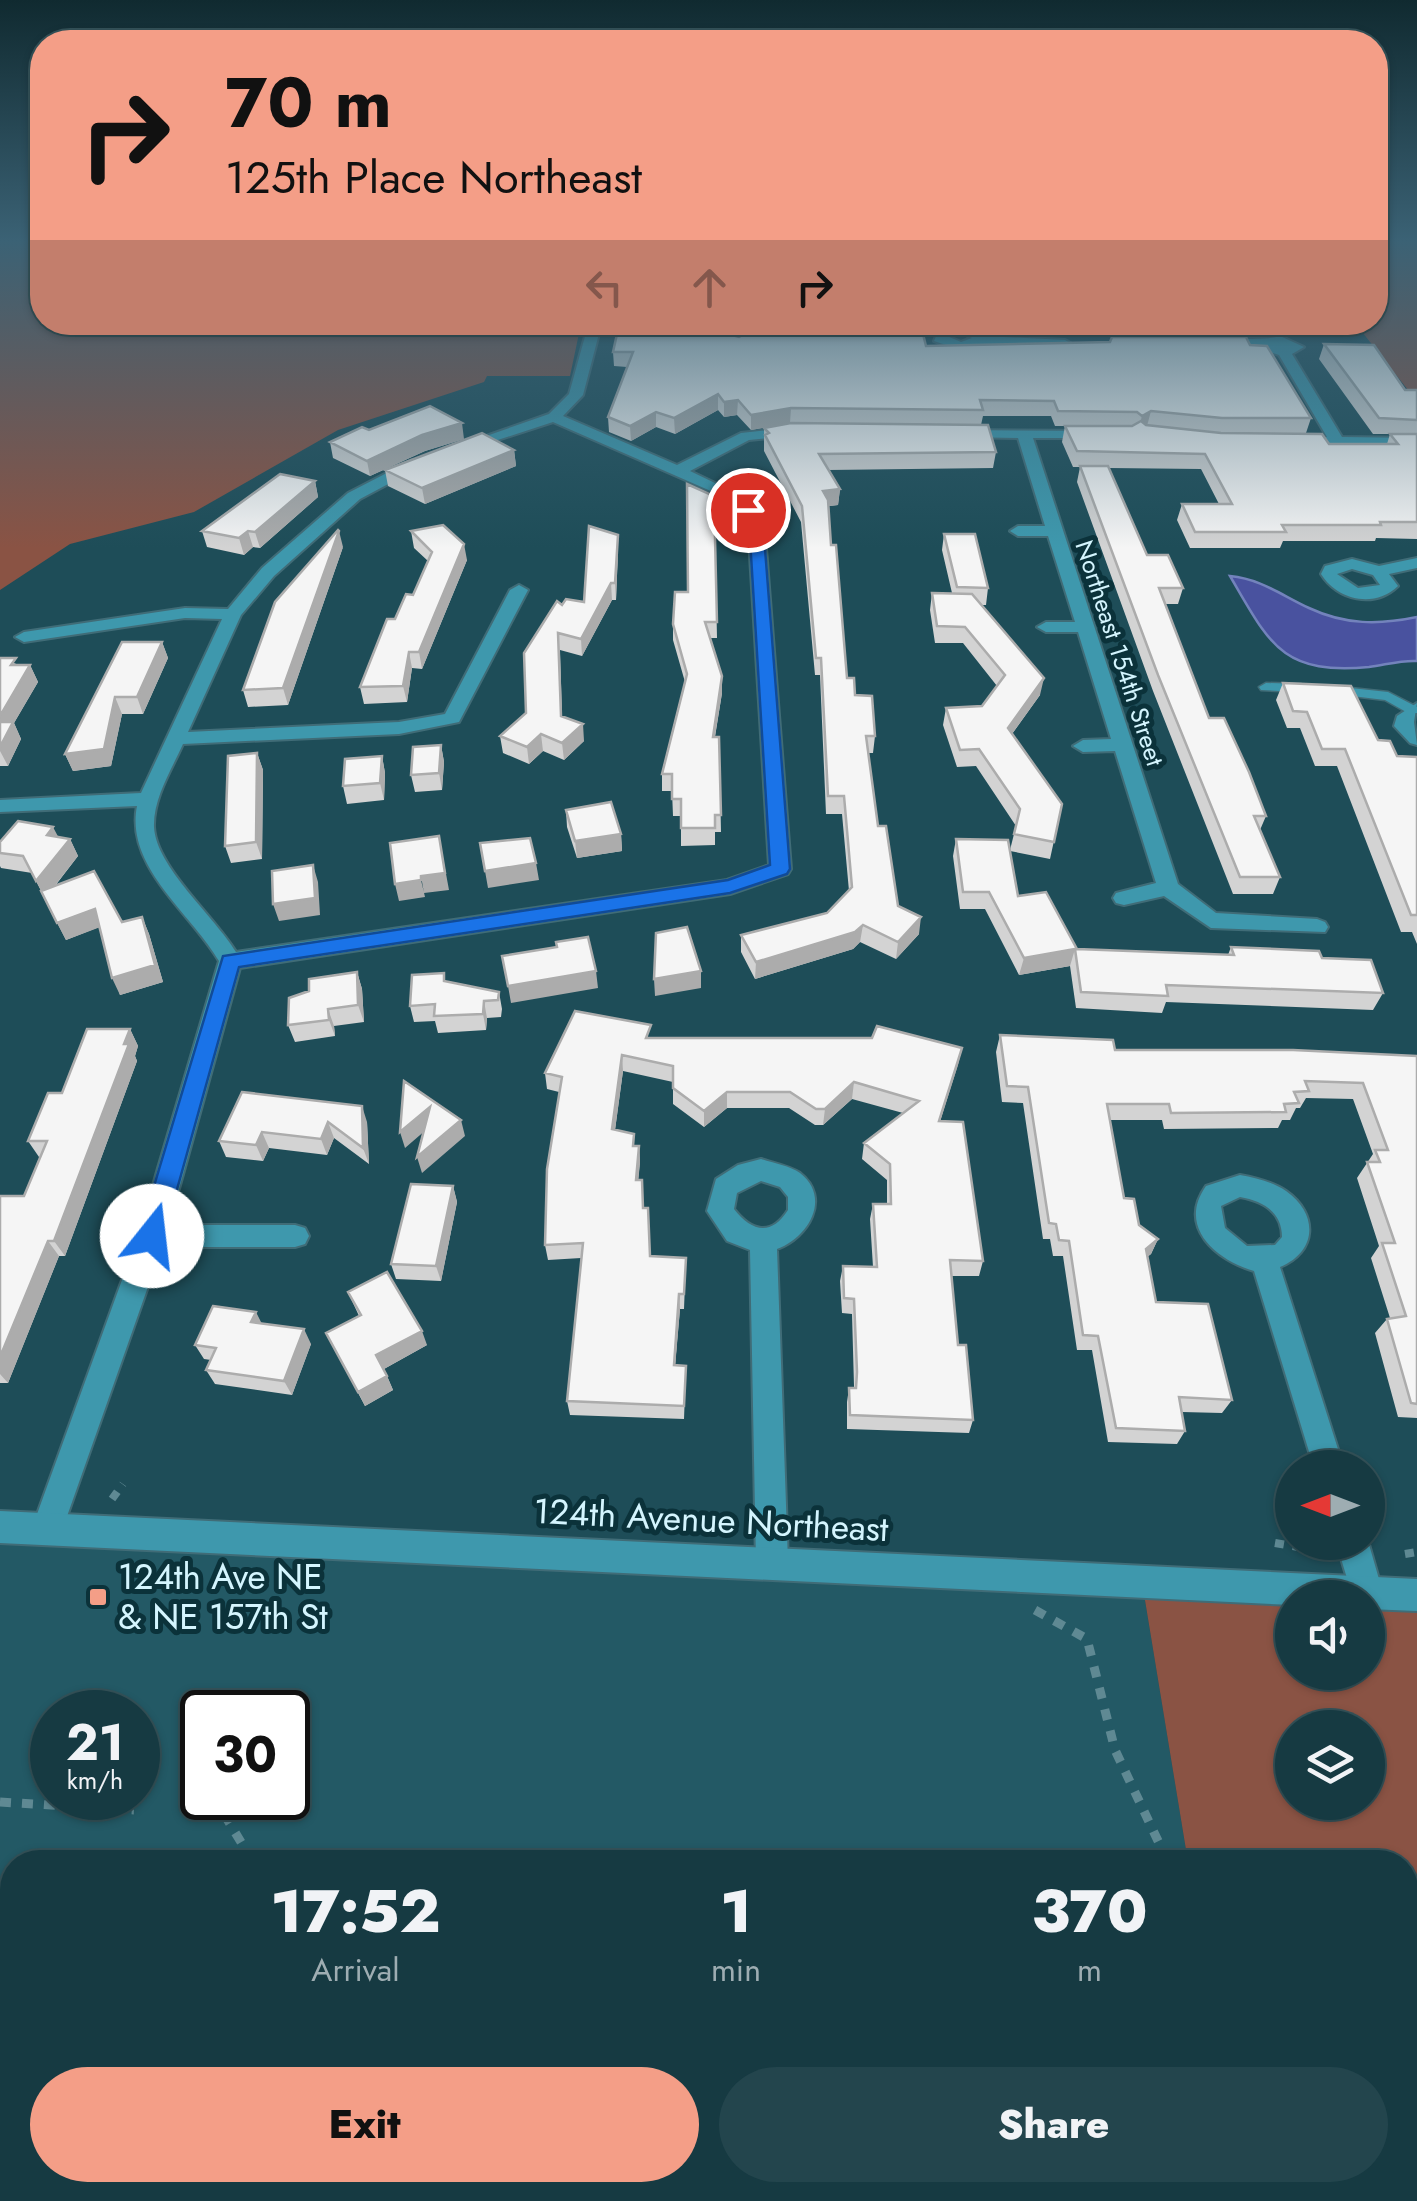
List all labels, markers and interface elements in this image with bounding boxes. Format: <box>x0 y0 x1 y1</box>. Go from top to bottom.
text: 70 m <box>225 52 392 153</box>
icon: right <box>60 70 190 200</box>
text: 125th Place Northeast <box>225 145 642 210</box>
icon: left <box>577 260 632 315</box>
icon: ahead <box>682 260 737 315</box>
icon: right <box>787 260 842 315</box>
pin <box>706 468 791 553</box>
icon: arrive <box>721 483 776 538</box>
street label: Northeast 154th Street <box>1067 535 1173 771</box>
position arrow <box>100 1184 204 1288</box>
north arrow <box>1275 1450 1385 1560</box>
map controls <box>1275 1450 1385 1820</box>
street label: 124th Avenue Northeast <box>532 1486 890 1554</box>
place label: 124th Ave NE & NE 157th St <box>118 1552 328 1642</box>
button: sound <box>1275 1580 1385 1690</box>
marker: 124th Ave NE & NE 157th St <box>87 1586 109 1608</box>
speed limit sign: 30 <box>180 1690 310 1820</box>
text: 21 <box>66 1706 124 1779</box>
button: layers <box>1275 1710 1385 1820</box>
text: km/h <box>67 1762 123 1798</box>
text: 17:52 <box>270 1868 440 1955</box>
text: 1 <box>720 1868 752 1955</box>
text: 370 <box>1031 1868 1148 1955</box>
text: Arrival <box>311 1947 400 1993</box>
text: min <box>711 1947 761 1993</box>
text: m <box>1077 1947 1102 1993</box>
button: Exit <box>30 2067 699 2182</box>
button: Share <box>719 2067 1388 2182</box>

